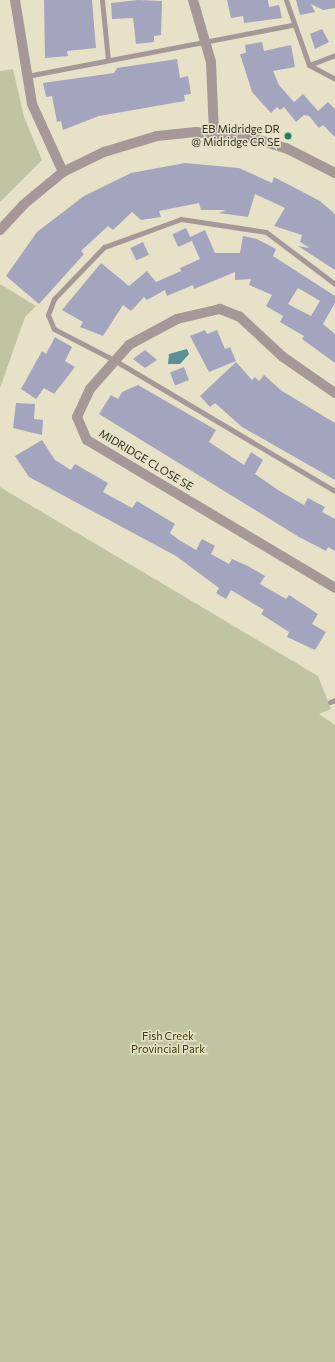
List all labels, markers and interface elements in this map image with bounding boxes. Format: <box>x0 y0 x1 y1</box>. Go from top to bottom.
place label: EB Midridge DR @ Midridge CR SE <box>191 123 280 149</box>
marker: EB Midridge DR @ Midridge CR SE <box>283 131 293 141</box>
street label: MIDRIDGE CLOSE SE <box>96 427 196 493</box>
park label: Fish Creek Provincial Park <box>131 1030 205 1056</box>

